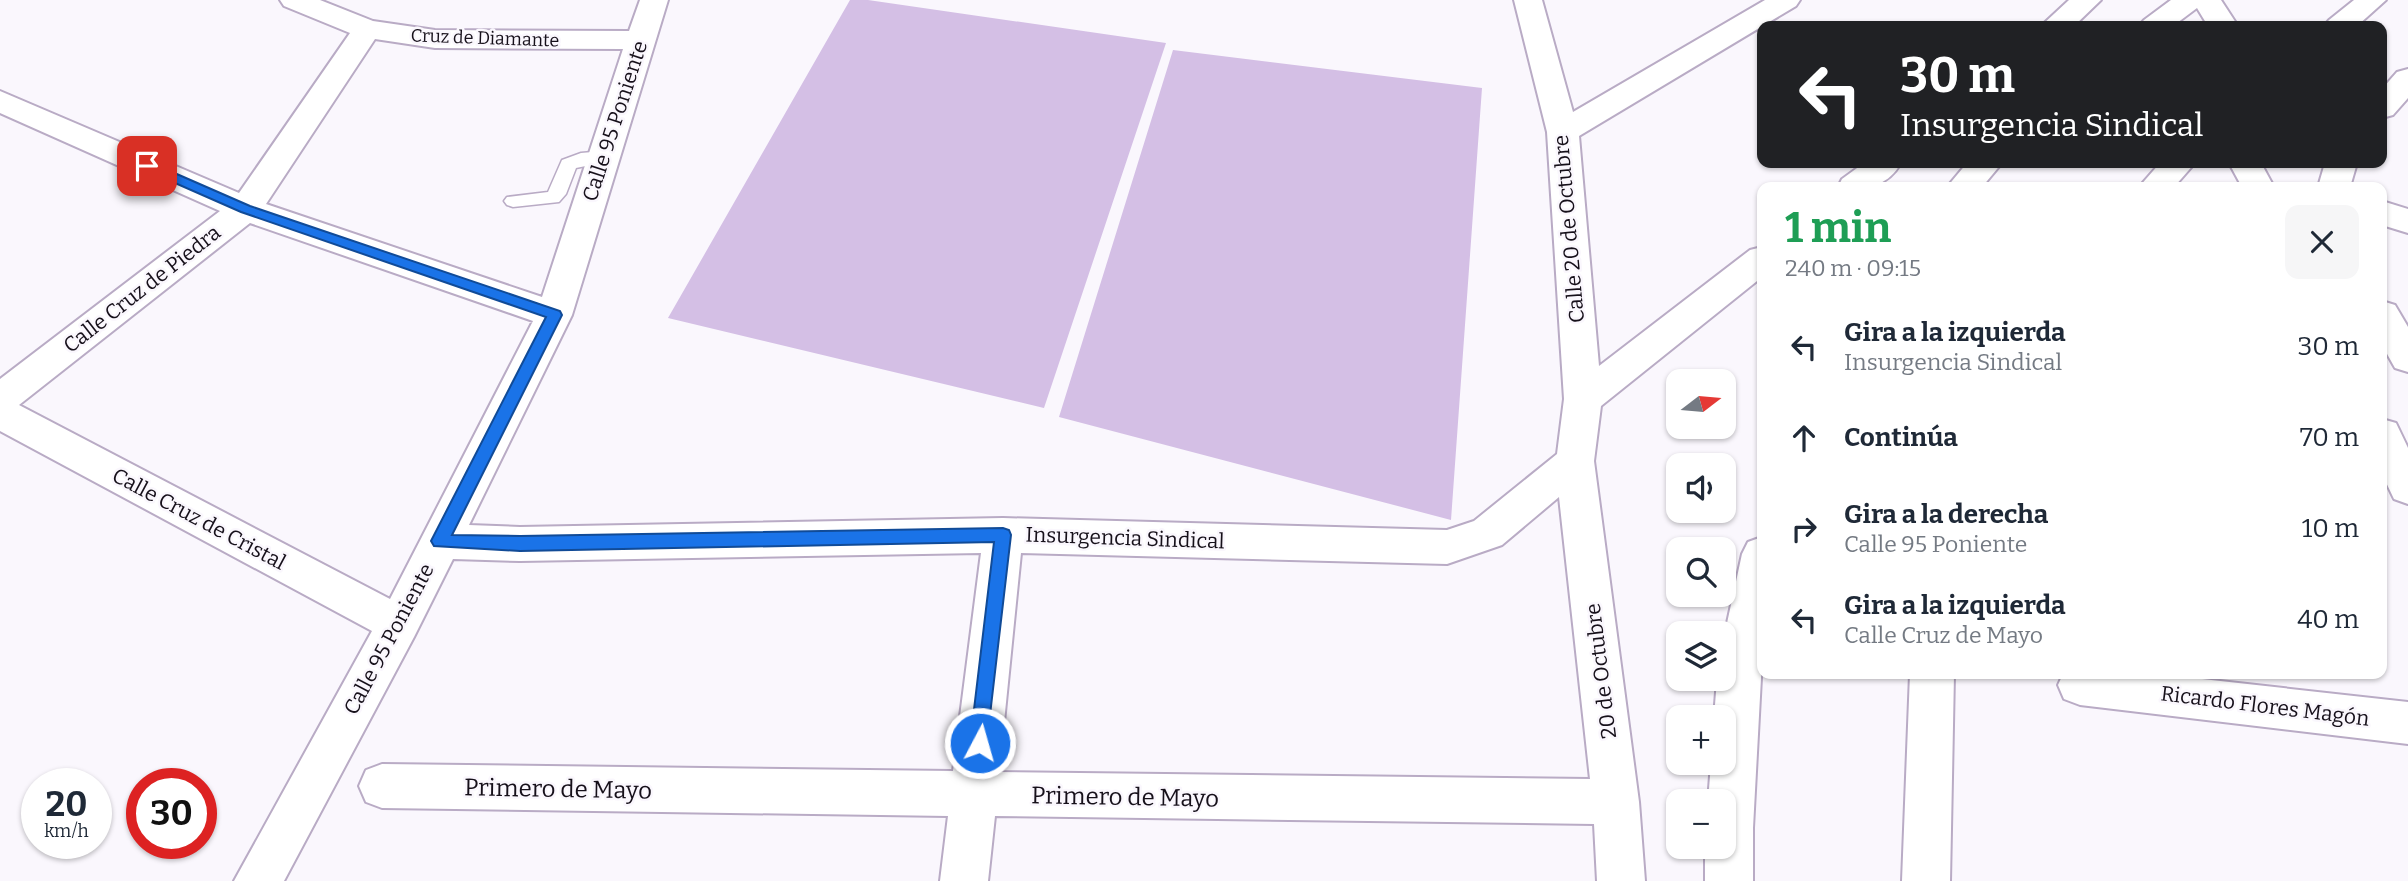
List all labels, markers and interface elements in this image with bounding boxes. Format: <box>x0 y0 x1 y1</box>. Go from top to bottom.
street label: Cruz de Diamante <box>410 24 560 52</box>
street label: Calle 95 Poniente <box>577 37 653 205</box>
text: 30 m <box>1900 46 2015 105</box>
icon: left <box>1785 49 1876 140</box>
text: Insurgencia Sindical <box>1900 106 2203 144</box>
street label: Calle 20 de Octubre <box>1548 134 1590 324</box>
pin <box>117 136 177 196</box>
icon: arrive <box>128 147 166 185</box>
text: 1 min <box>1785 203 1891 253</box>
button: close <box>2285 205 2359 279</box>
street label: Calle Cruz de Piedra <box>58 219 226 358</box>
text: 240 m · 09:15 <box>1785 254 1921 282</box>
text: Gira a la izquierda <box>1844 317 2066 348</box>
icon: left <box>1785 328 1823 366</box>
text: 30 m <box>2298 331 2359 362</box>
text: Insurgencia Sindical <box>1844 348 2062 376</box>
north arrow <box>1666 369 1736 439</box>
map controls <box>1666 369 1736 859</box>
icon: ahead <box>1785 419 1823 457</box>
text: Continúa <box>1844 422 1958 453</box>
text: 70 m <box>2300 422 2359 453</box>
button: sound <box>1666 453 1736 523</box>
street label: Calle Cruz de Cristal <box>108 462 290 576</box>
text: Gira a la derecha <box>1844 499 2048 530</box>
icon: right <box>1785 510 1823 548</box>
text: 10 m <box>2302 513 2359 544</box>
street label: Insurgencia Sindical <box>1025 522 1225 554</box>
text: Calle 95 Poniente <box>1844 530 2027 558</box>
button: search <box>1666 537 1736 607</box>
street label: Calle 95 Poniente <box>338 559 440 719</box>
text: Gira a la izquierda <box>1844 590 2066 621</box>
icon: left <box>1785 601 1823 639</box>
street label: 20 de Octubre <box>1580 602 1622 740</box>
text: 40 m <box>2297 604 2359 635</box>
button: layers <box>1666 621 1736 691</box>
text: Calle Cruz de Mayo <box>1844 621 2043 649</box>
street label: Ricardo Flores Magón <box>2159 680 2371 732</box>
button: + <box>1666 705 1736 775</box>
position arrow <box>943 706 1017 780</box>
speed limit sign: 30 <box>126 768 217 859</box>
street label: Primero de Mayo <box>464 773 652 805</box>
street label: Primero de Mayo <box>1031 781 1219 813</box>
text: 20 <box>46 783 87 825</box>
button: − <box>1666 789 1736 859</box>
text: km/h <box>44 820 89 842</box>

